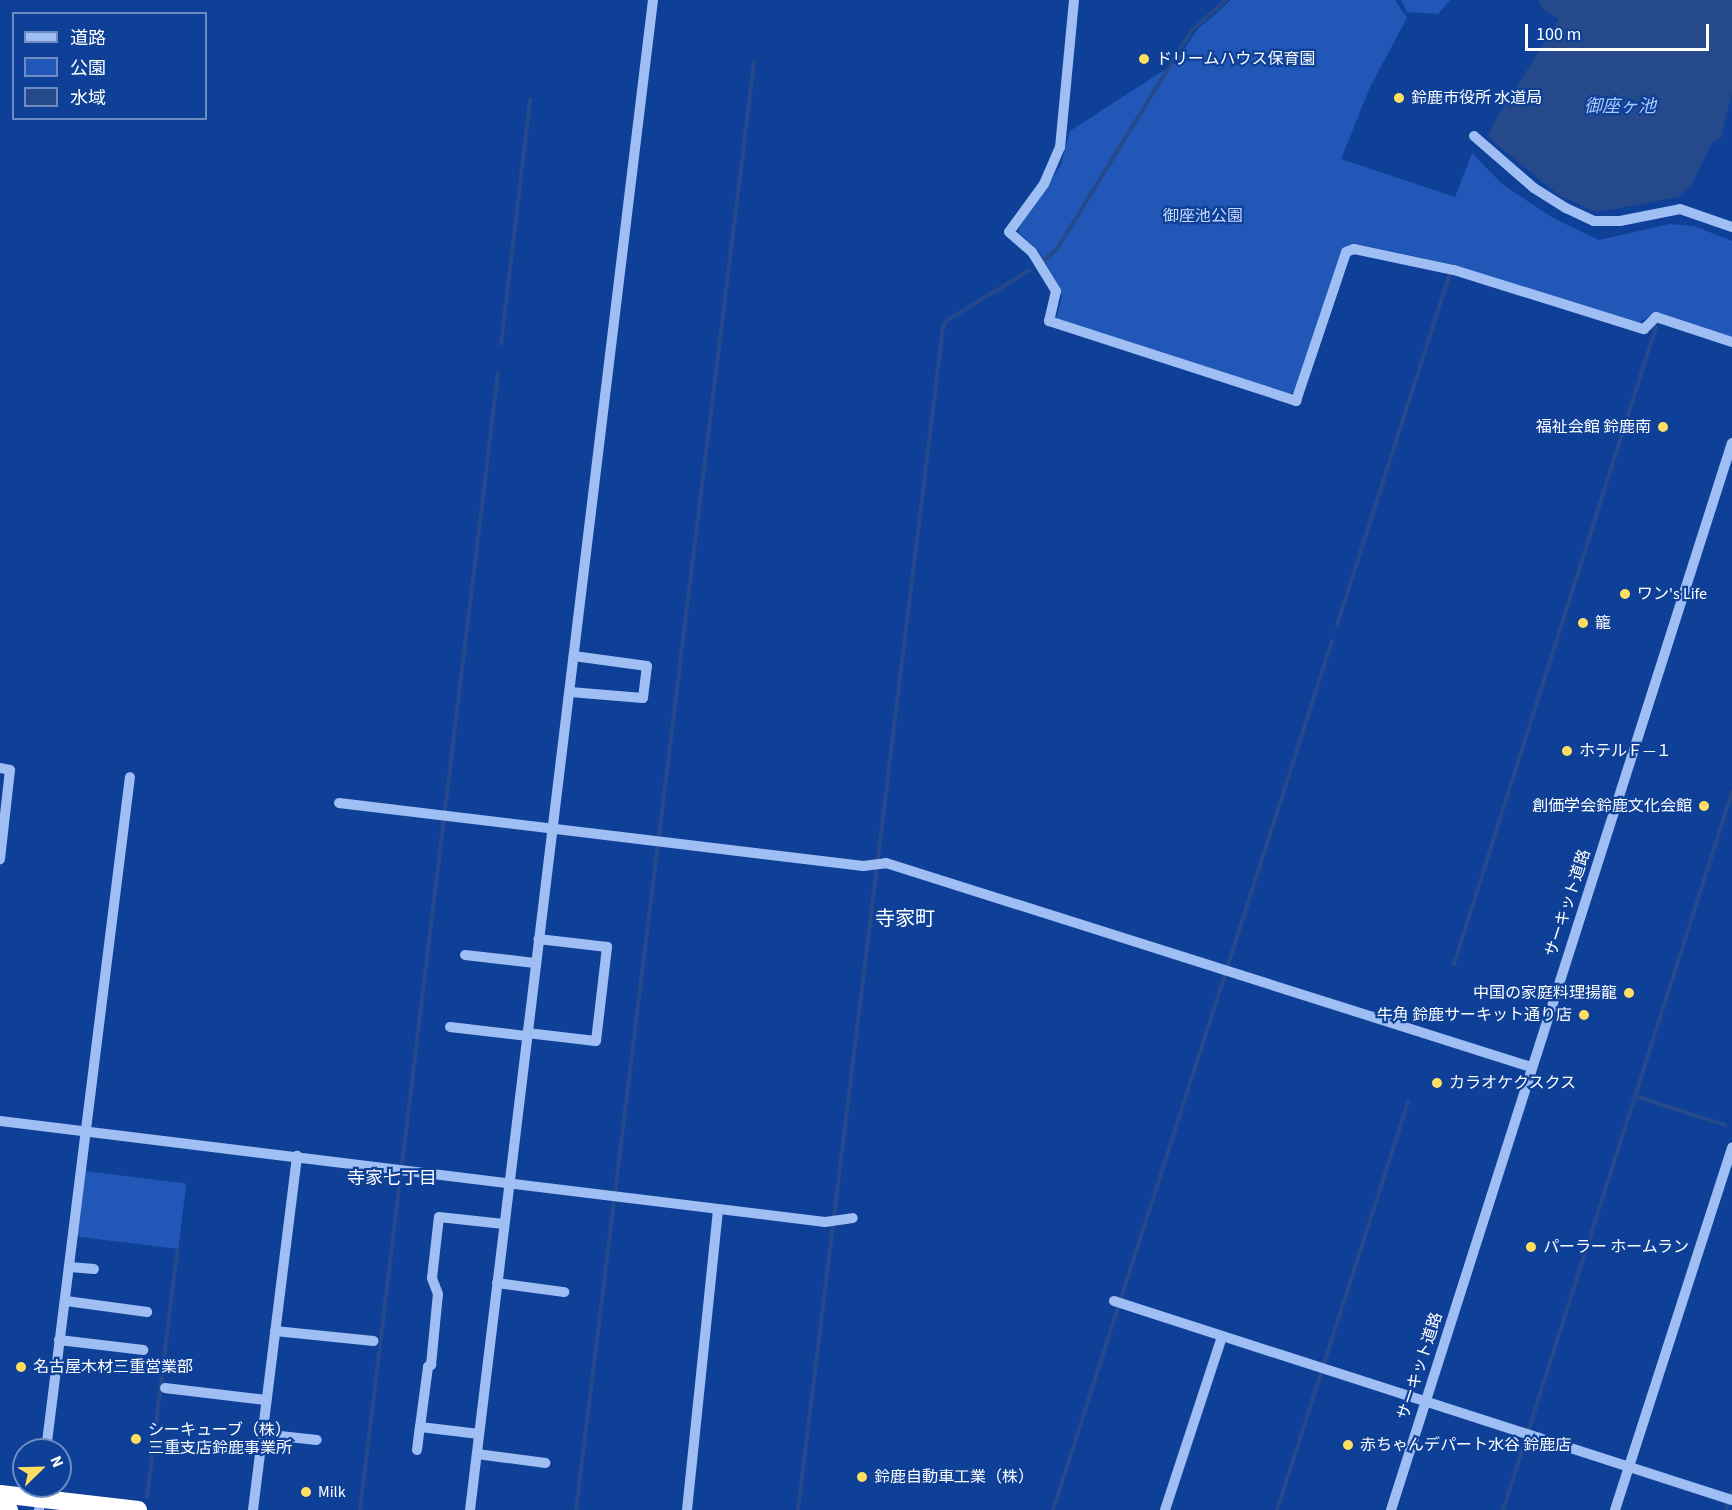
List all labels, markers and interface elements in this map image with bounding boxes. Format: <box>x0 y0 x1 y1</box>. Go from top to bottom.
legend <box>12 12 207 120</box>
scale bar <box>1528 12 1712 50</box>
text: 100 m <box>1536 22 1581 47</box>
text: 道路 <box>70 26 106 51</box>
place label: ドリームハウス保育園 <box>1156 49 1316 69</box>
marker: ドリームハウス保育園 <box>1137 52 1151 66</box>
text: 公園 <box>70 56 106 81</box>
text: 水域 <box>70 86 106 111</box>
place label: 鈴鹿市役所 水道局 <box>1411 88 1542 108</box>
marker: 鈴鹿市役所 水道局 <box>1392 91 1406 105</box>
water label: 御座ヶ池 <box>1584 96 1656 118</box>
park label: 御座池公園 <box>1163 206 1243 226</box>
place label: 福祉会館 鈴鹿南 <box>1536 417 1651 437</box>
marker: 福祉会館 鈴鹿南 <box>1656 420 1670 434</box>
place label: ワン's Life <box>1637 584 1707 604</box>
marker: ワン's Life <box>1618 587 1632 601</box>
place label: 籠 <box>1595 613 1611 633</box>
marker: 籠 <box>1576 616 1590 630</box>
place label: ホテルＦ―１ <box>1579 741 1672 761</box>
marker: ホテルＦ―１ <box>1560 744 1574 758</box>
place label: 創価学会鈴鹿文化会館 <box>1532 796 1692 816</box>
marker: 創価学会鈴鹿文化会館 <box>1697 799 1711 813</box>
street label: サーキット道路 <box>1542 847 1594 959</box>
district label: 寺家町 <box>875 907 935 931</box>
place label: 中国の家庭料理揚龍 <box>1473 983 1617 1003</box>
marker: 中国の家庭料理揚龍 <box>1622 986 1636 1000</box>
place label: 牛角 鈴鹿サーキット通り店 <box>1377 1005 1572 1025</box>
marker: 牛角 鈴鹿サーキット通り店 <box>1577 1008 1591 1022</box>
place label: カラオケクスクス <box>1449 1073 1577 1093</box>
marker: カラオケクスクス <box>1430 1076 1444 1090</box>
district label: 寺家七丁目 <box>347 1168 437 1190</box>
place label: パーラー ホームラン <box>1543 1237 1690 1257</box>
marker: パーラー ホームラン <box>1524 1240 1538 1254</box>
street label: サーキット道路 <box>1394 1310 1446 1422</box>
place label: 名古屋木材三重営業部 <box>33 1357 193 1377</box>
marker: 名古屋木材三重営業部 <box>14 1360 28 1374</box>
place label: シーキューブ（株） 三重支店鈴鹿事業所 <box>148 1420 292 1458</box>
marker: シーキューブ（株） 三重支店鈴鹿事業所 <box>129 1432 143 1446</box>
place label: 赤ちゃんデパート水谷 鈴鹿店 <box>1360 1435 1571 1455</box>
north arrow <box>12 1438 72 1498</box>
marker: 赤ちゃんデパート水谷 鈴鹿店 <box>1341 1438 1355 1452</box>
text: N <box>45 1453 69 1471</box>
place label: 鈴鹿自動車工業（株） <box>874 1467 1034 1487</box>
marker: 鈴鹿自動車工業（株） <box>855 1470 869 1484</box>
place label: Milk <box>318 1482 346 1502</box>
marker: Milk <box>299 1485 313 1499</box>

